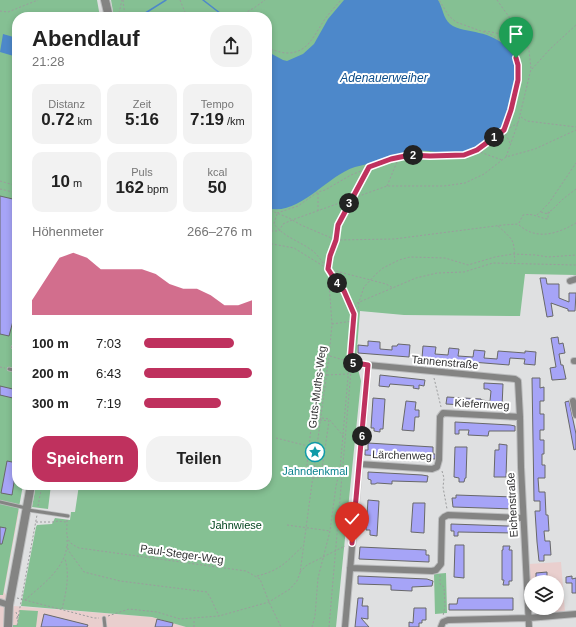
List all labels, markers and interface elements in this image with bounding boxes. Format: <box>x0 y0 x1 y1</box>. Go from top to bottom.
pin <box>499 17 533 58</box>
icon: arrive <box>505 23 527 45</box>
button: share <box>210 25 252 67</box>
text: Abendlauf <box>32 26 140 51</box>
text: 21:28 <box>32 54 65 69</box>
water label: Adenauerweiher <box>339 71 429 85</box>
text: Distanz <box>48 98 85 110</box>
text: Zeit <box>133 98 151 110</box>
text: Tempo <box>201 98 234 110</box>
text: 0.72 <box>41 110 74 129</box>
text: 5:16 <box>125 110 159 129</box>
text: 7:19 <box>190 110 224 129</box>
text: km <box>74 115 92 127</box>
text: /km <box>224 115 245 127</box>
pin: 1 <box>484 127 504 147</box>
text: 1 <box>491 131 497 143</box>
pin: 2 <box>403 145 423 165</box>
text: 2 <box>410 149 416 161</box>
text: Puls <box>131 166 153 178</box>
text: kcal <box>208 166 227 178</box>
text: 10 <box>51 172 70 191</box>
text: m <box>70 177 82 189</box>
text: 162 <box>116 178 144 197</box>
text: 50 <box>208 178 227 197</box>
text: bpm <box>144 183 168 195</box>
pin: 3 <box>339 193 359 213</box>
text: 3 <box>346 197 352 209</box>
text: Höhenmeter <box>32 224 104 239</box>
text: 266–276 m <box>187 224 252 239</box>
pin: 4 <box>327 273 347 293</box>
text: 4 <box>334 277 340 289</box>
text: 100 m <box>32 336 69 351</box>
text: 7:03 <box>96 336 121 351</box>
street label: Guts-Muths-Weg <box>306 345 328 429</box>
pin: 5 <box>343 353 363 373</box>
street label: Tannenstraße <box>411 353 479 371</box>
text: 5 <box>350 357 356 369</box>
text: 200 m <box>32 366 69 381</box>
text: 6:43 <box>96 366 121 381</box>
text: 300 m <box>32 396 69 411</box>
text: 7:19 <box>96 396 121 411</box>
street label: Kiefernweg <box>454 397 510 411</box>
pin: 6 <box>352 426 372 446</box>
text: 6 <box>359 430 365 442</box>
button: Speichern <box>32 436 138 482</box>
button: Teilen <box>146 436 252 482</box>
place icon: Jahndenkmal <box>304 441 326 463</box>
street label: Lärchenweg <box>372 448 432 462</box>
place label: Jahndenkmal <box>282 465 348 477</box>
street label: Eichenstraße <box>504 472 520 538</box>
pin <box>335 502 369 543</box>
icon: check <box>341 508 363 530</box>
park label: Jahnwiese <box>210 519 262 531</box>
street label: Paul-Steger-Weg <box>139 542 225 566</box>
map controls <box>524 575 564 615</box>
button: layers <box>524 575 564 615</box>

